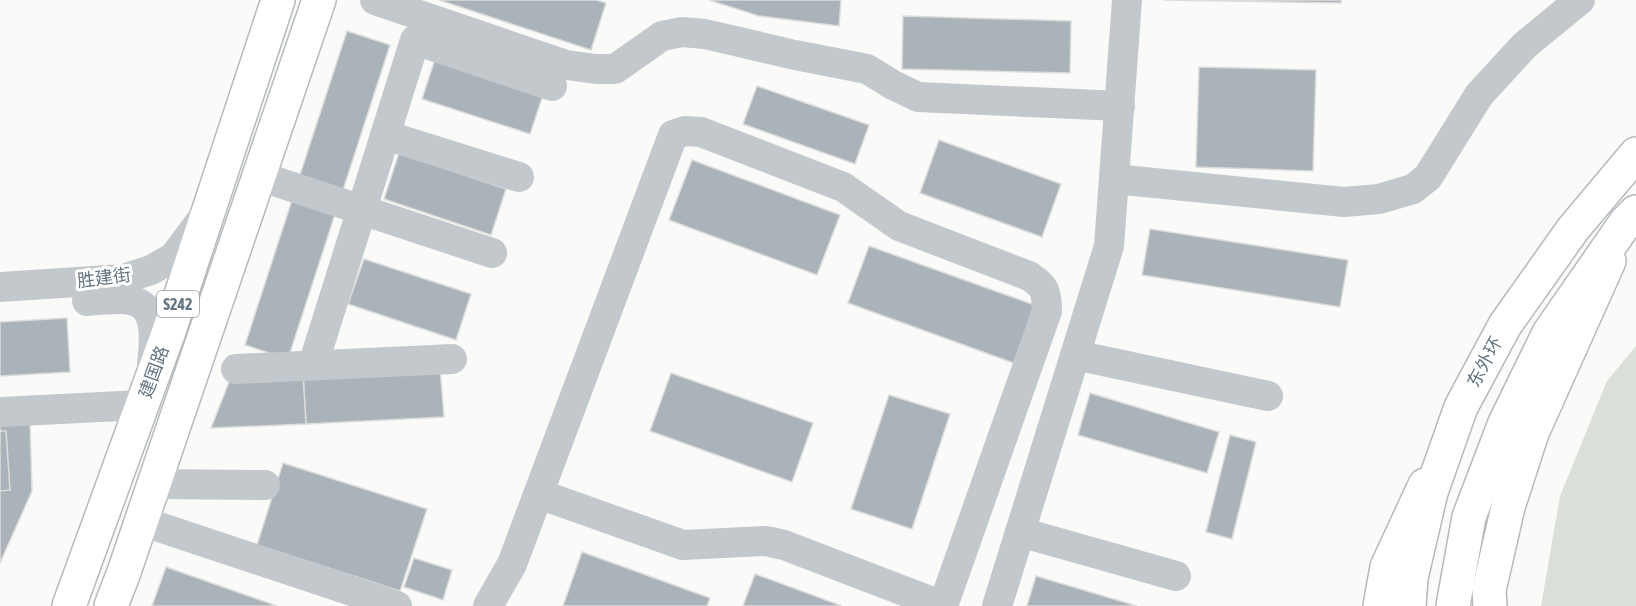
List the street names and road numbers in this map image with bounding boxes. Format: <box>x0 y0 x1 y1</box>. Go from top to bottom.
street label: 胜建街 <box>76 264 132 291</box>
road number: S242 <box>157 291 199 317</box>
street label: 东外环 <box>1463 333 1507 391</box>
street label: 建国路 <box>134 343 173 401</box>

